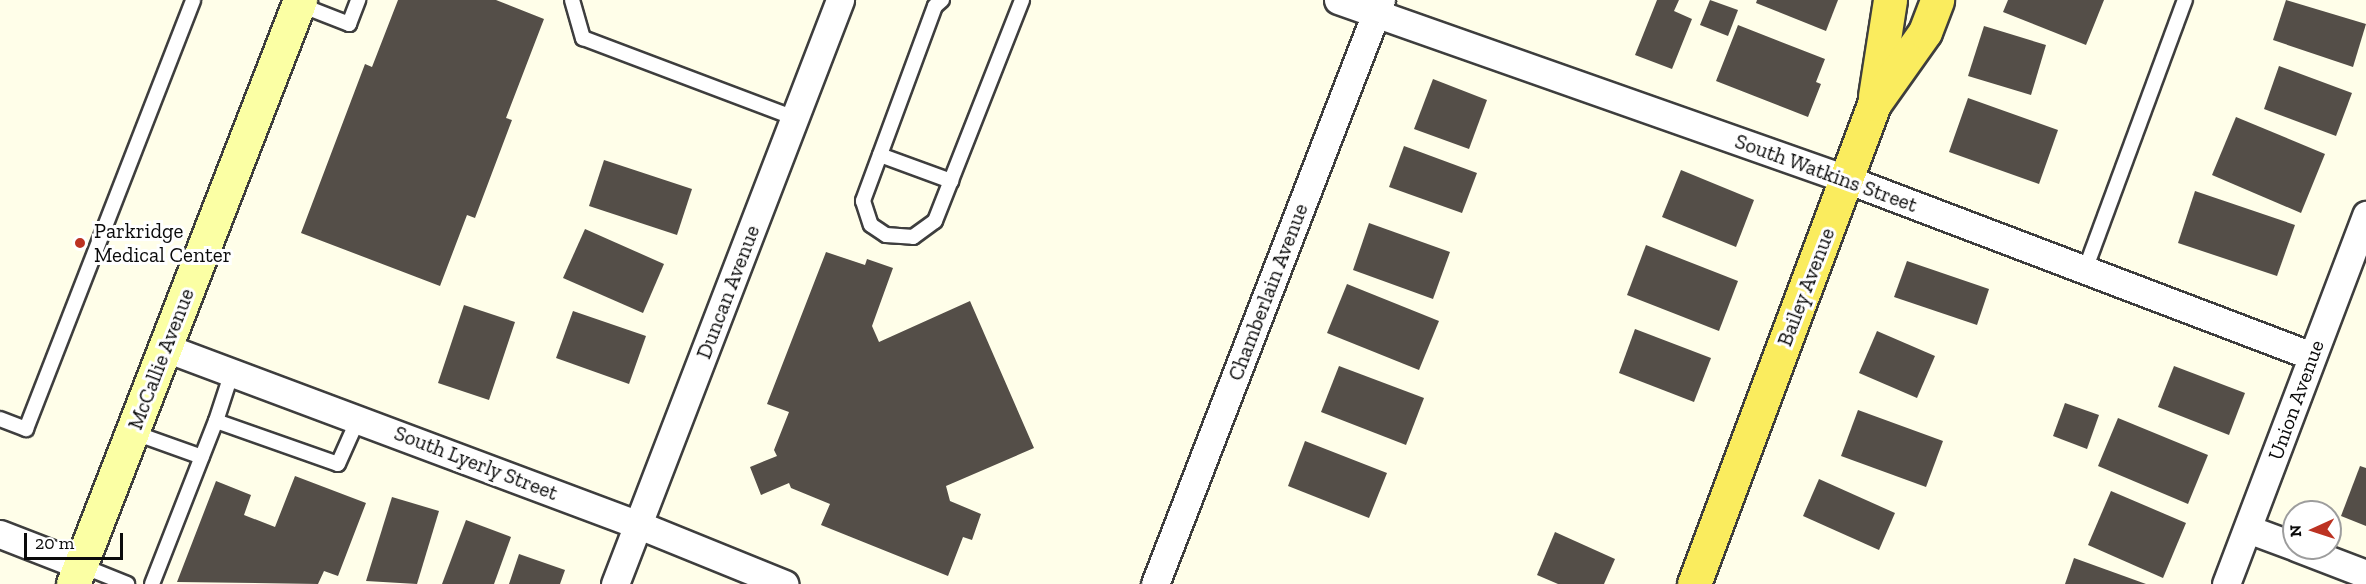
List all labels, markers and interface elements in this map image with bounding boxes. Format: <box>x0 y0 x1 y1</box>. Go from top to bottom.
street label: South Watkins Street <box>1731 128 1921 218</box>
street label: Chamberlain Avenue <box>1222 200 1314 384</box>
place label: Parkridge Medical Center <box>94 218 231 268</box>
street label: Duncan Avenue <box>691 221 765 363</box>
street label: Bailey Avenue <box>1772 224 1840 350</box>
marker: Parkridge Medical Center <box>71 234 89 252</box>
street label: McCallie Avenue <box>122 285 200 433</box>
street label: Union Avenue <box>2263 336 2329 464</box>
street label: South Lyerly Street <box>390 420 562 506</box>
north arrow <box>2282 500 2342 560</box>
scale bar <box>27 521 126 559</box>
text: N <box>2286 524 2305 537</box>
text: 20 m <box>35 532 74 554</box>

